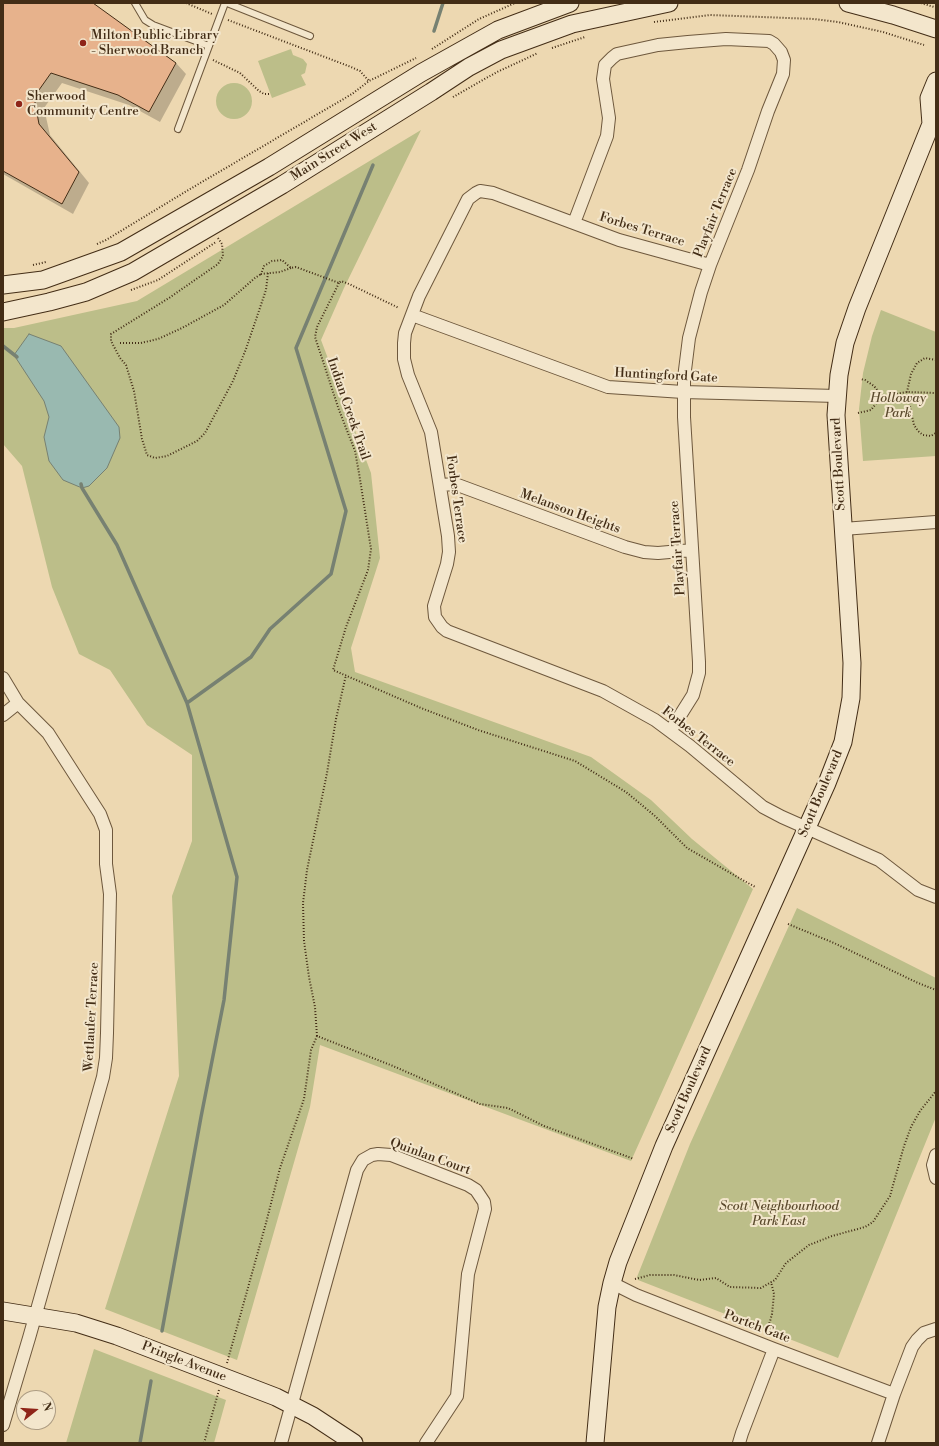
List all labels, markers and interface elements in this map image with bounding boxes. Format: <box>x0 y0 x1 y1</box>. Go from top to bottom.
place label: Milton Public Library - Sherwood Branch <box>91 28 219 59</box>
marker: Milton Public Library - Sherwood Branch <box>78 38 88 48</box>
place label: Sherwood Community Centre <box>27 89 139 120</box>
marker: Sherwood Community Centre <box>14 99 24 109</box>
street label: Main Street West <box>288 119 380 185</box>
street label: Playfair Terrace <box>691 166 741 260</box>
street label: Forbes Terrace <box>597 210 687 250</box>
street label: Indian Creek Trail <box>323 356 373 462</box>
street label: Huntingford Gate <box>614 366 718 386</box>
park label: Holloway Park <box>870 391 926 422</box>
street label: Scott Boulevard <box>829 417 849 511</box>
street label: Forbes Terrace <box>442 454 470 544</box>
street label: Melanson Heights <box>518 487 622 537</box>
street label: Playfair Terrace <box>667 500 689 596</box>
street label: Forbes Terrace <box>658 704 738 770</box>
street label: Scott Boulevard <box>796 748 846 840</box>
street label: Wettlaufer Terrace <box>81 962 103 1072</box>
street label: Scott Boulevard <box>663 1044 715 1136</box>
street label: Quinlan Court <box>388 1135 472 1179</box>
park label: Scott Neighbourhood Park East <box>719 1199 839 1230</box>
street label: Portch Gate <box>722 1307 792 1347</box>
street label: Pringle Avenue <box>139 1339 229 1385</box>
north arrow <box>16 1390 56 1430</box>
text: N <box>39 1401 54 1413</box>

